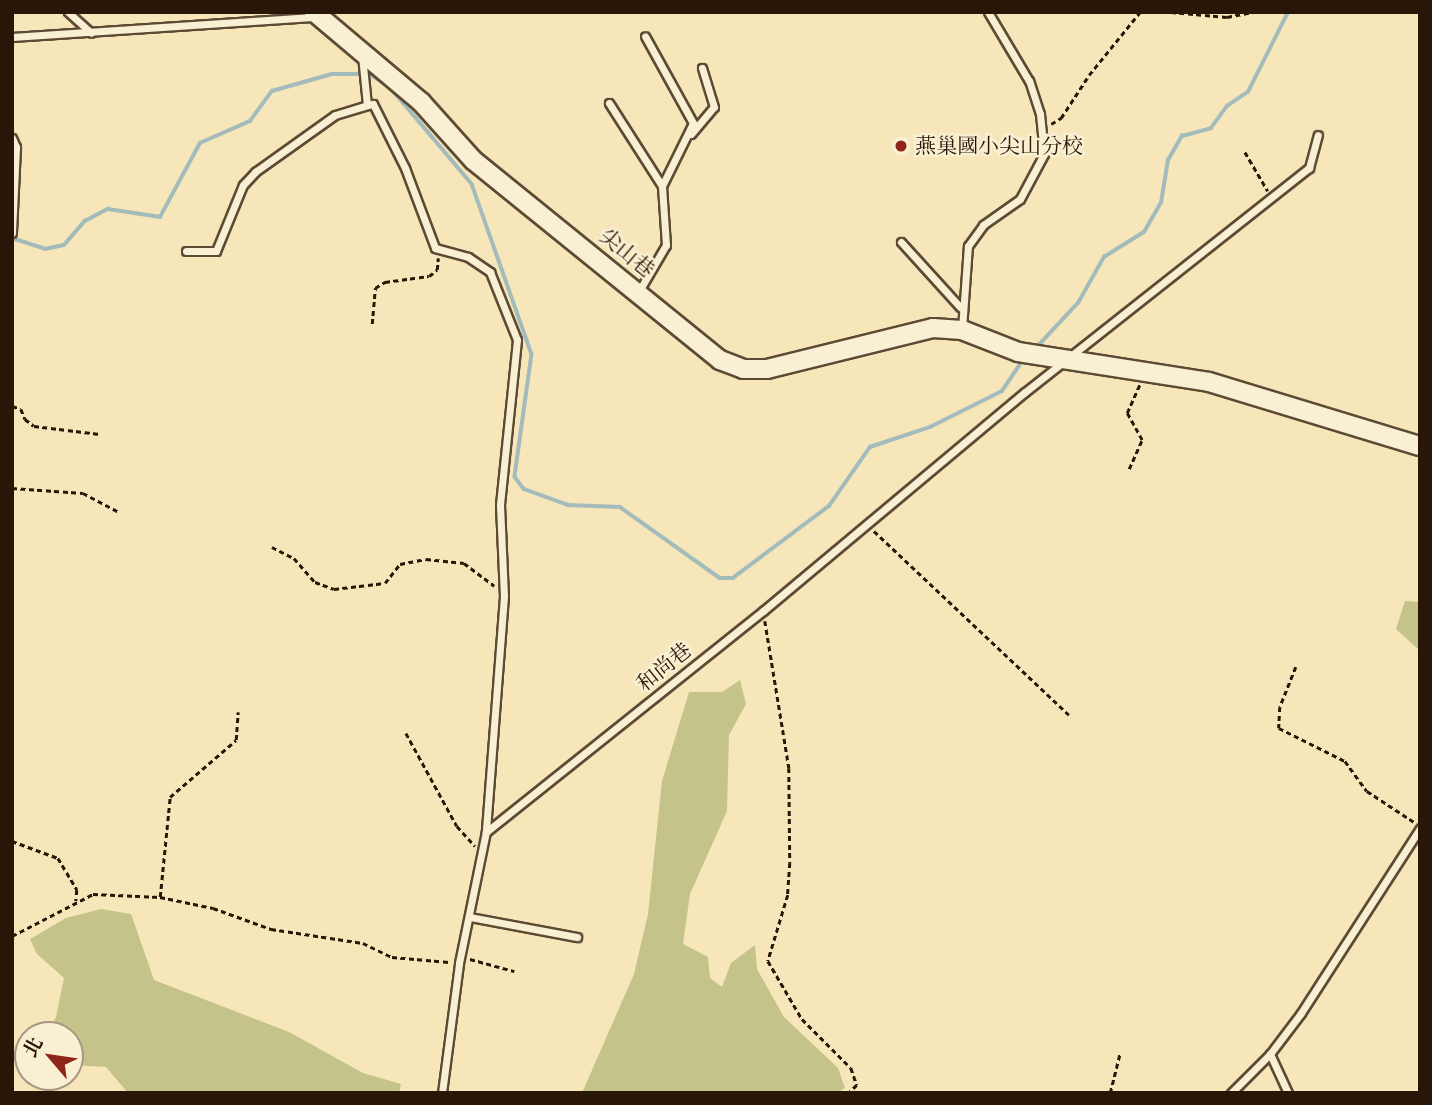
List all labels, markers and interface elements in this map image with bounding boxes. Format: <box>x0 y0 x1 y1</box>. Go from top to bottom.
place label: 燕巢國小尖山分校 <box>915 133 1083 159</box>
marker: 燕巢國小尖山分校 <box>893 138 909 154</box>
street label: 尖山巷 <box>595 223 659 283</box>
street label: 和尚巷 <box>632 637 696 697</box>
north arrow <box>14 1021 84 1091</box>
text: 北 <box>16 1032 49 1062</box>

